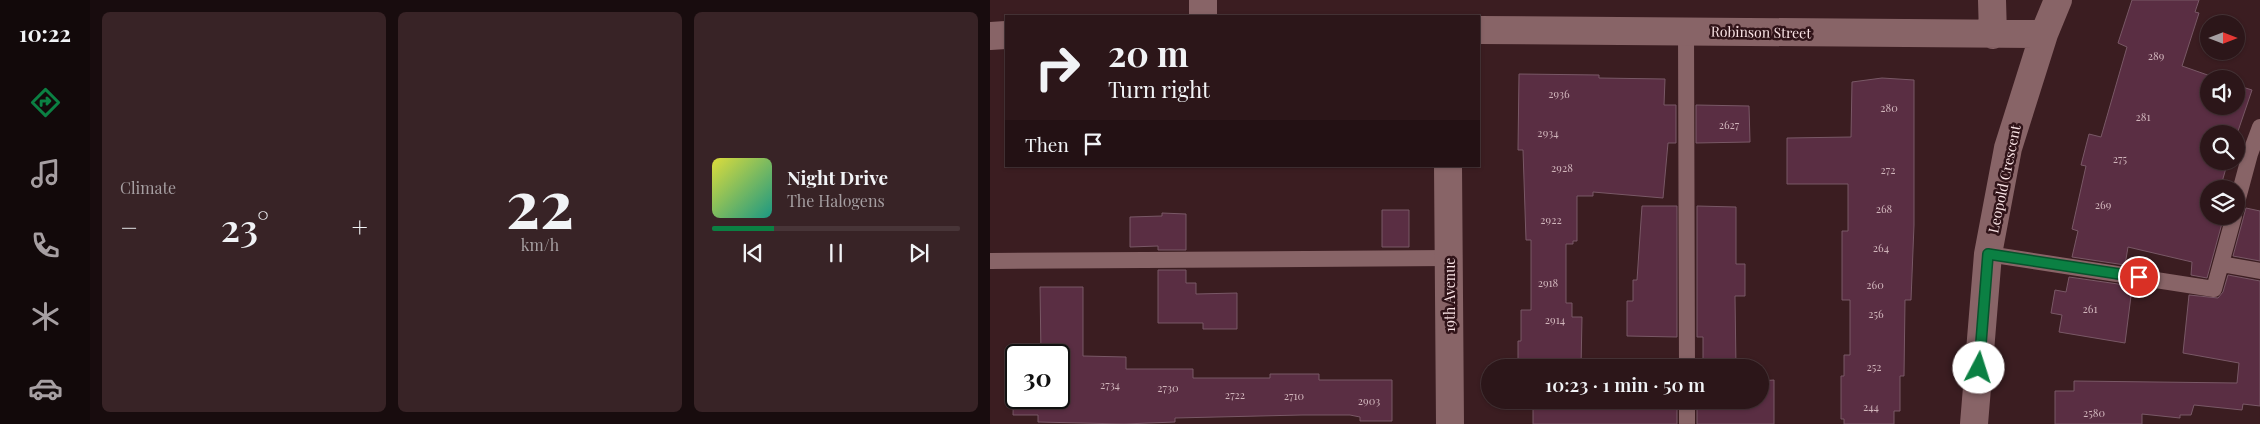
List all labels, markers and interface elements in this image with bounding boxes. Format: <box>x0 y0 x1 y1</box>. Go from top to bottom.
north arrow <box>2200 15 2245 60</box>
map controls <box>2200 15 2245 225</box>
text: 10:22 <box>19 18 71 48</box>
street label: Robinson Street <box>1711 22 1812 42</box>
text: 20 m <box>1108 29 1189 76</box>
icon: right <box>1025 35 1090 100</box>
house number: 289 <box>2148 48 2165 63</box>
button: sound <box>2200 70 2245 115</box>
text: Turn right <box>1108 74 1210 104</box>
icon: directions <box>28 85 63 120</box>
house number: 2936 <box>1548 86 1570 101</box>
house number: 280 <box>1880 100 1898 115</box>
house number: 281 <box>2135 109 2151 124</box>
house number: 2627 <box>1719 117 1740 132</box>
street label: Leopold Crescent <box>1983 122 2025 235</box>
house number: 2934 <box>1537 125 1559 140</box>
button: search <box>2200 125 2245 170</box>
icon: arrive <box>1079 130 1107 158</box>
text: Then <box>1025 131 1069 157</box>
house number: 275 <box>2113 151 2128 166</box>
icon: music <box>28 156 63 191</box>
text: 22 <box>506 158 574 244</box>
house number: 2928 <box>1551 160 1573 175</box>
house number: 272 <box>1880 162 1896 177</box>
text: Night Drive <box>787 164 888 190</box>
text: Climate <box>120 177 176 198</box>
button: layers <box>2200 180 2245 225</box>
text: The Halogens <box>787 190 885 211</box>
house number: 269 <box>2095 197 2112 212</box>
text: 23° <box>221 201 269 252</box>
house number: 268 <box>1876 201 1893 216</box>
text: − <box>120 208 138 245</box>
text: + <box>352 208 368 245</box>
house number: 2922 <box>1540 212 1562 227</box>
icon: phone <box>28 228 63 263</box>
text: km/h <box>521 234 559 255</box>
icon: previous <box>739 239 767 267</box>
icon: pause <box>822 239 850 267</box>
icon: next <box>905 239 933 267</box>
house number: 264 <box>1873 240 1890 255</box>
pin <box>2118 256 2160 298</box>
street label: 19th Avenue <box>1440 258 1459 332</box>
icon: arrive <box>2125 263 2153 291</box>
house number: 2918 <box>1538 275 1559 290</box>
house number: 260 <box>1866 277 1884 292</box>
icon: climate <box>28 299 63 334</box>
house number: 261 <box>2082 301 2098 316</box>
house number: 256 <box>1868 306 1884 321</box>
house number: 2914 <box>1545 312 1566 327</box>
position arrow <box>1952 341 2004 393</box>
speed limit sign: 30 <box>1005 344 1070 409</box>
house number: 252 <box>1866 359 1882 374</box>
icon: car <box>28 371 63 406</box>
text: 10:23 · 1 min · 50 m <box>1545 371 1705 397</box>
house number: 2734 <box>1100 377 1121 392</box>
house number: 2730 <box>1157 380 1179 395</box>
house number: 2722 <box>1225 387 1245 402</box>
house number: 2710 <box>1284 388 1305 403</box>
house number: 2903 <box>1358 393 1380 408</box>
house number: 244 <box>1863 399 1880 414</box>
house number: 2580 <box>2083 405 2105 420</box>

